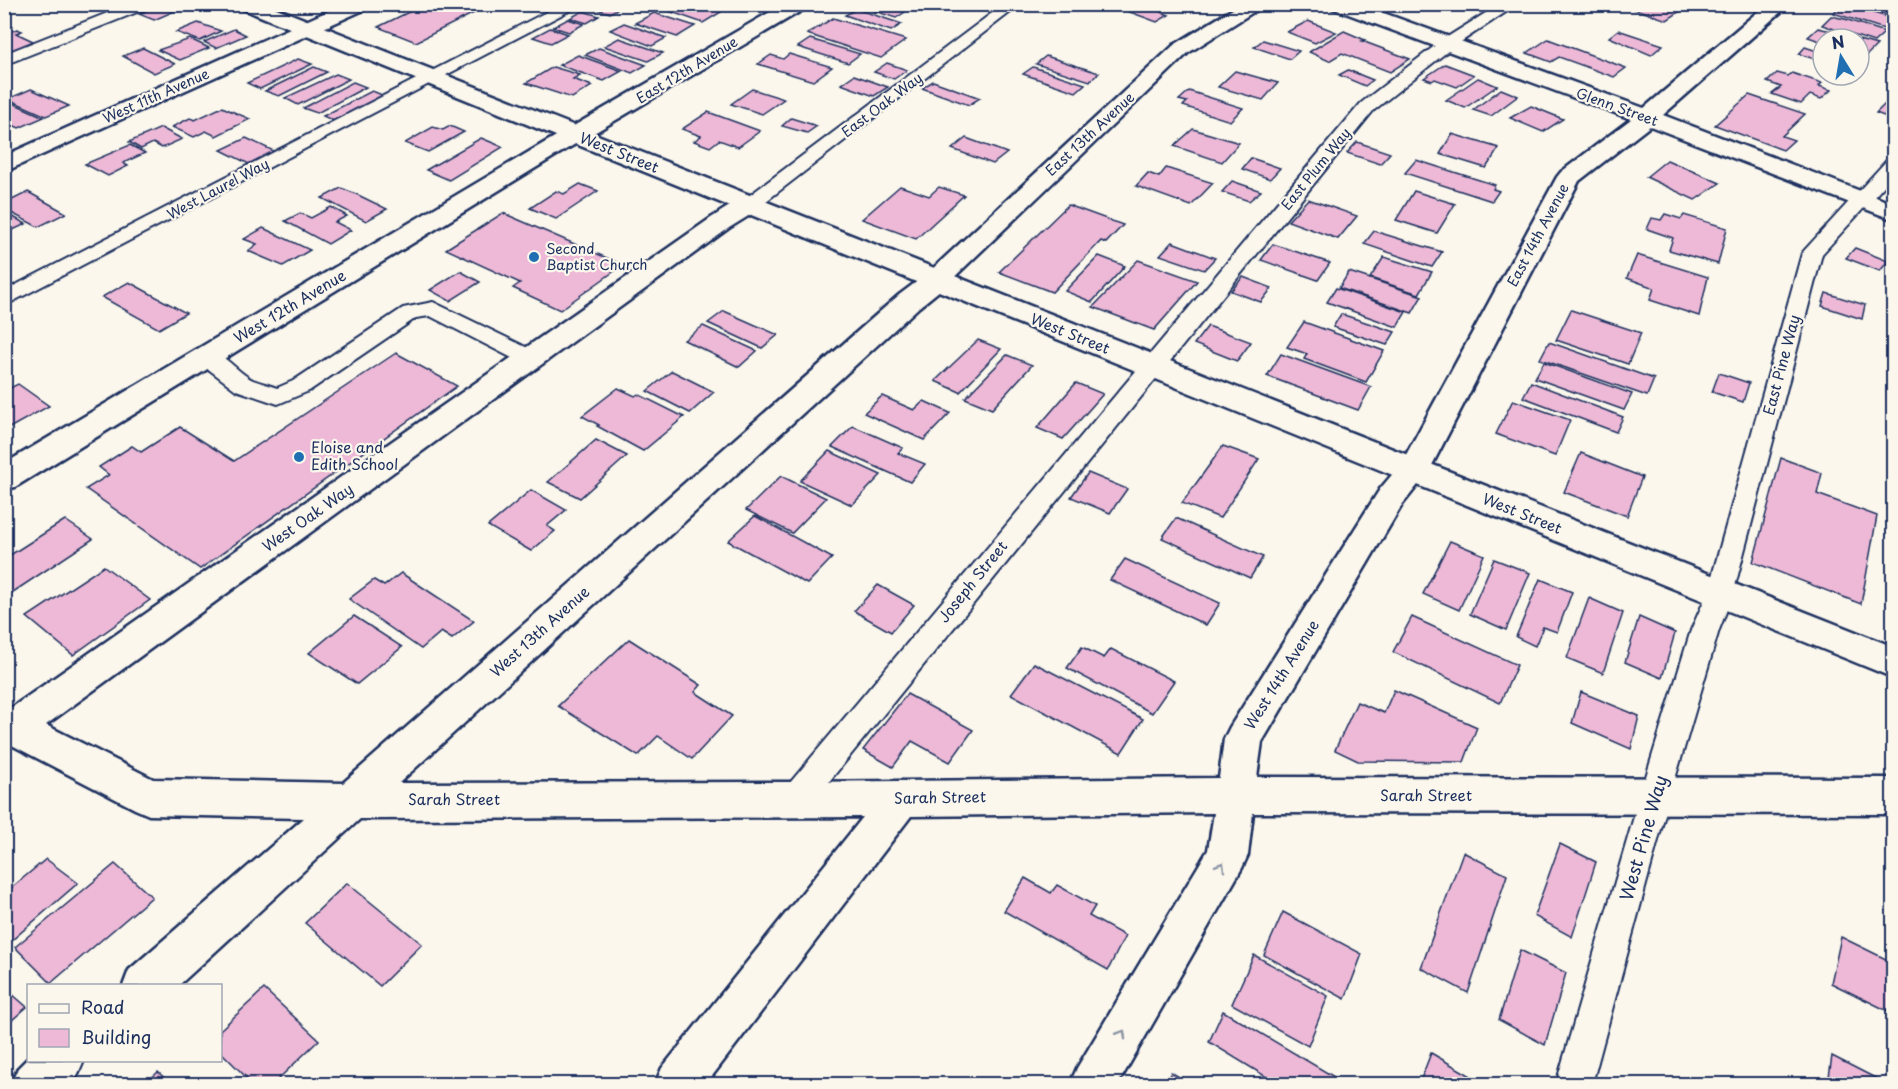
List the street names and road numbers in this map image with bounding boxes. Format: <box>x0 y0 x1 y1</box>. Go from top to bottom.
street label: East 12th Avenue <box>632 31 742 108</box>
street label: West 11th Avenue <box>99 63 213 128</box>
street label: East Oak Way <box>837 67 927 142</box>
street label: Glenn Street <box>1573 82 1661 131</box>
street label: East 13th Avenue <box>1040 87 1139 181</box>
street label: East Plum Way <box>1276 123 1355 214</box>
street label: West Street <box>576 125 663 178</box>
street label: West Laurel Way <box>163 153 273 224</box>
street label: East 14th Avenue <box>1502 179 1574 290</box>
street label: West 12th Avenue <box>229 263 350 348</box>
street label: West Street <box>1027 306 1114 359</box>
street label: East Pine Way <box>1756 312 1805 418</box>
street label: West Oak Way <box>257 477 357 557</box>
street label: West Street <box>1479 486 1566 539</box>
street label: Joseph Street <box>932 535 1012 627</box>
street label: West 13th Avenue <box>484 580 594 682</box>
street label: West 14th Avenue <box>1238 615 1324 734</box>
street label: West Pine Way <box>1612 771 1673 904</box>
street label: Sarah Street <box>1380 783 1472 806</box>
street label: Sarah Street <box>894 784 986 809</box>
street label: Sarah Street <box>408 787 500 810</box>

